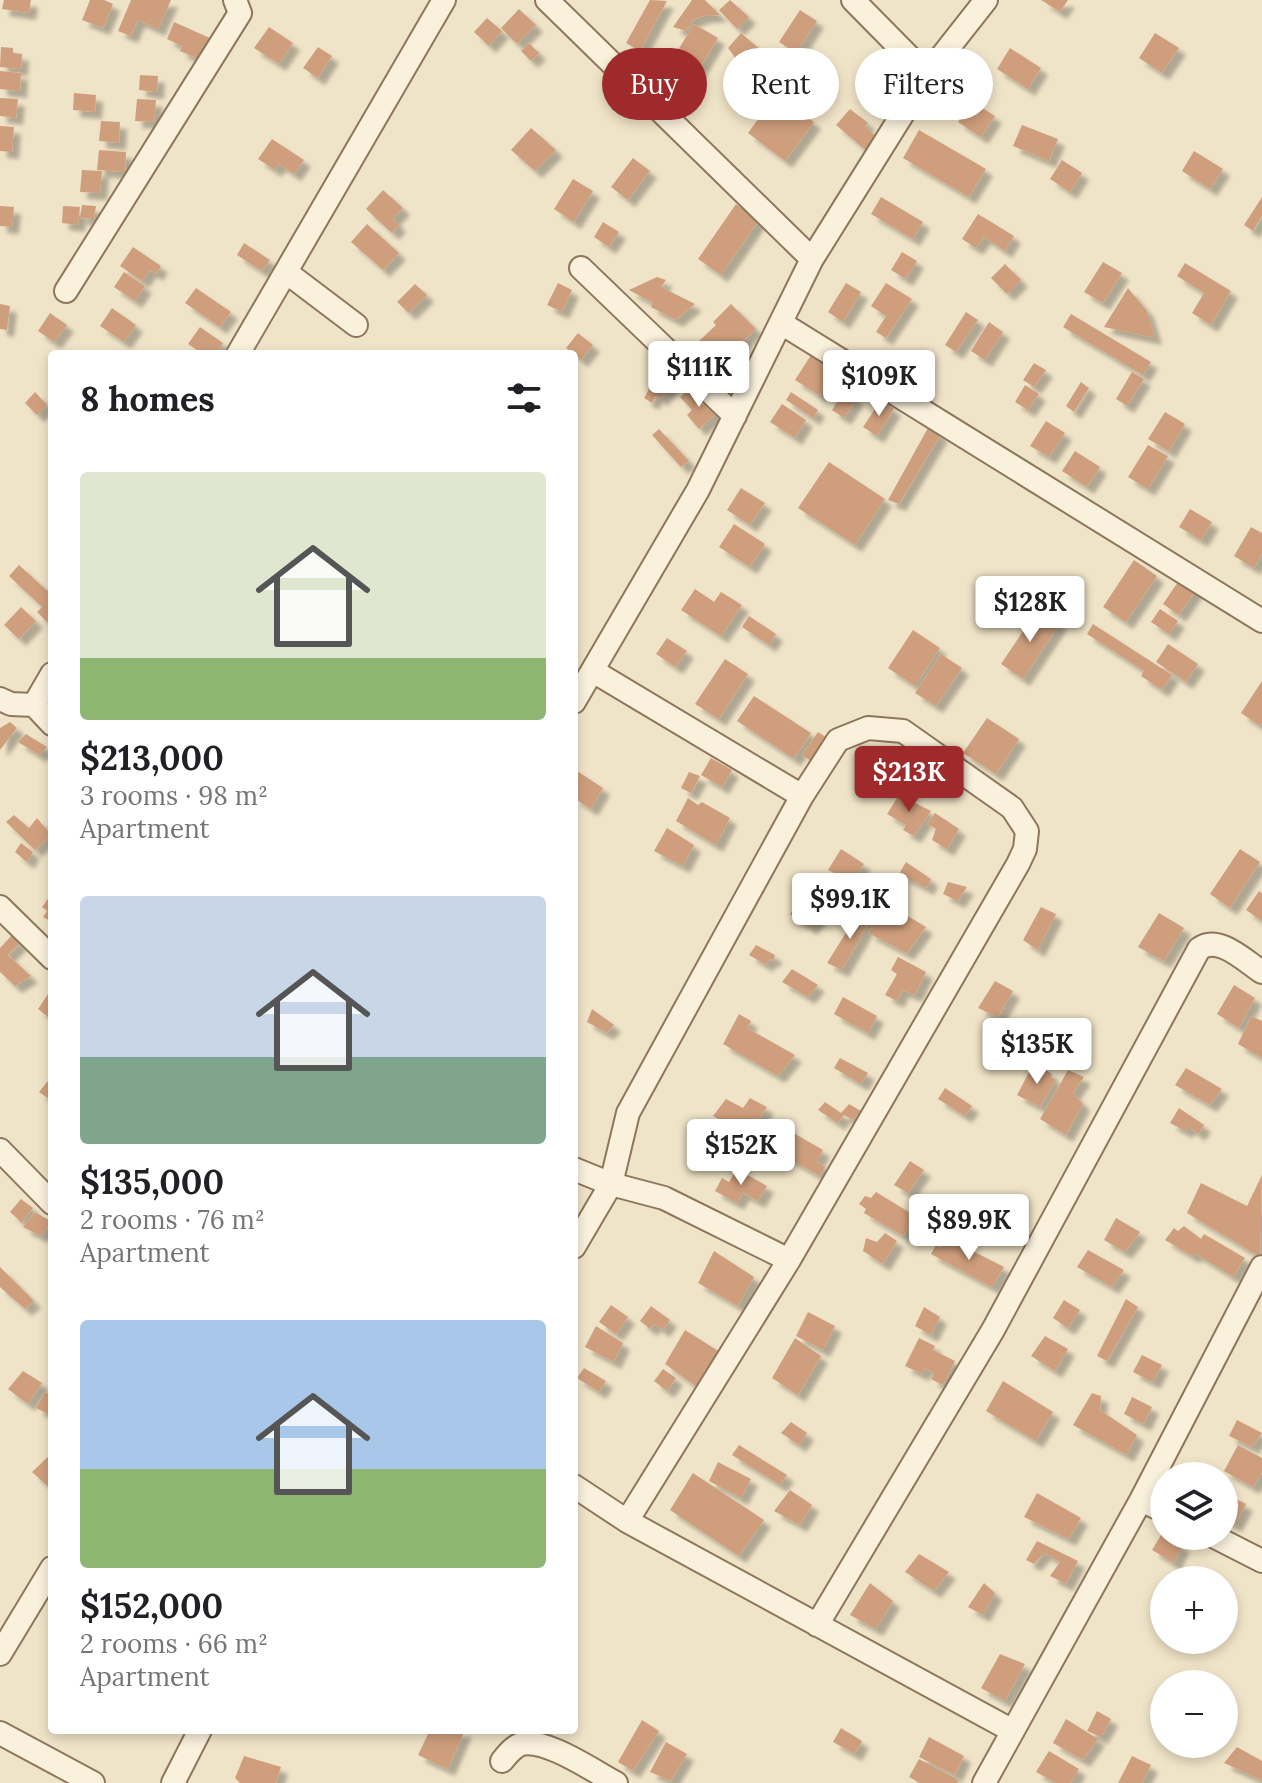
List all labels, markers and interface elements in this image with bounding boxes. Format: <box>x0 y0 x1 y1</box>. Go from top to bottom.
chip: Buy <box>602 48 707 120</box>
chip: Rent <box>723 48 839 120</box>
chip: Filters <box>855 48 993 120</box>
pin: $111K <box>643 341 755 409</box>
text: $111K <box>666 350 732 383</box>
pin: $109K <box>823 350 935 418</box>
text: $109K <box>841 359 917 392</box>
icon: filters <box>502 376 546 420</box>
text: 8 homes <box>80 377 215 420</box>
icon: home <box>241 524 385 668</box>
pin: $128K <box>974 576 1086 644</box>
text: $128K <box>993 585 1067 618</box>
text: $213,000 <box>80 736 224 779</box>
pin: $213K <box>853 746 965 814</box>
text: $213K <box>873 755 945 788</box>
text: 3 rooms · 98 m² <box>80 779 268 812</box>
text: Apartment <box>80 812 210 845</box>
pin: $99.1K <box>785 873 915 941</box>
text: $99.1K <box>810 882 890 915</box>
icon: home <box>241 948 385 1092</box>
pin: $135K <box>981 1018 1093 1086</box>
text: $135K <box>1001 1027 1073 1060</box>
pin: $152K <box>685 1119 797 1187</box>
text: $152K <box>705 1128 777 1161</box>
text: $135,000 <box>80 1160 224 1203</box>
pin: $89.9K <box>904 1194 1034 1262</box>
text: 2 rooms · 76 m² <box>80 1203 265 1236</box>
text: $89.9K <box>927 1203 1011 1236</box>
text: Apartment <box>80 1236 210 1269</box>
icon: home <box>241 1372 385 1516</box>
map controls <box>1150 1462 1238 1758</box>
button: layers <box>1150 1462 1238 1550</box>
button: + <box>1150 1566 1238 1654</box>
text: $152,000 <box>80 1584 223 1627</box>
text: 2 rooms · 66 m² <box>80 1627 268 1660</box>
text: Apartment <box>80 1660 210 1693</box>
button: − <box>1150 1670 1238 1758</box>

